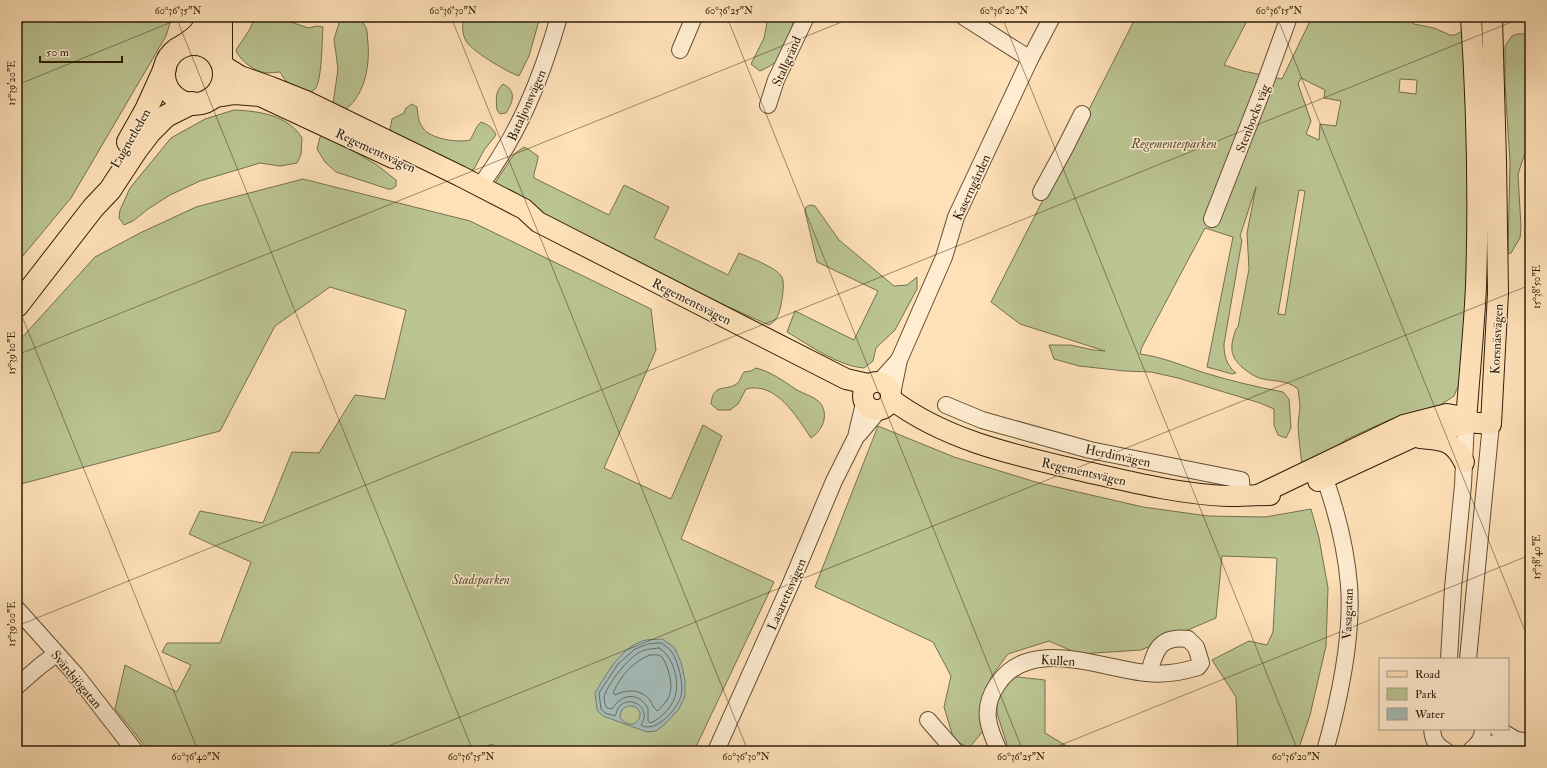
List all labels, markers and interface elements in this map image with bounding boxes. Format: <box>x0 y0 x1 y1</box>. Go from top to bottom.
text: 60°36'35"N <box>155 5 201 17</box>
text: 60°36'30"N <box>429 5 477 17</box>
text: 60°36'25"N <box>705 5 753 17</box>
text: 60°36'20"N <box>980 5 1028 17</box>
text: 60°36'15"N <box>1256 5 1302 17</box>
street label: Stallgränd <box>769 33 805 89</box>
scale bar <box>40 38 122 64</box>
text: 50 m <box>46 45 70 60</box>
text: 15°39'20"E <box>6 61 18 105</box>
street label: Bataljonsvägen <box>504 67 550 144</box>
street label: Stenbocks väg <box>1233 81 1274 155</box>
street label: Lugnetleden <box>107 106 154 171</box>
street label: Regementsvägen <box>333 125 419 177</box>
park label: Regementesparken <box>1130 136 1217 152</box>
street label: Kaserngården <box>950 152 994 223</box>
text: 15°38'50"E <box>1531 265 1543 309</box>
street label: Regementsvägen <box>649 275 734 329</box>
street label: Korsnäsvägen <box>1487 303 1507 375</box>
text: 15°39'10"E <box>6 331 18 375</box>
street label: Herdinvägen <box>1084 441 1152 471</box>
street label: Regementsvägen <box>1040 454 1128 490</box>
text: 15°38'40"E <box>1531 535 1543 579</box>
street label: Lasarettsvägen <box>764 556 810 633</box>
park label: Stadsparken <box>451 572 510 588</box>
street label: Vasagatan <box>1339 588 1357 640</box>
text: 15°39'00"E <box>6 602 18 646</box>
street label: Svärdsjögatan <box>47 647 105 712</box>
street label: Kullen <box>1040 652 1076 670</box>
legend <box>1379 658 1509 730</box>
text: Road <box>1415 667 1440 682</box>
text: Park <box>1415 687 1437 702</box>
text: Water <box>1414 707 1445 722</box>
text: 60°36'40"N <box>172 751 221 763</box>
text: 60°36'35"N <box>448 751 494 763</box>
text: 60°36'30"N <box>722 751 770 763</box>
text: 60°36'25"N <box>997 751 1045 763</box>
text: 60°36'20"N <box>1272 751 1320 763</box>

